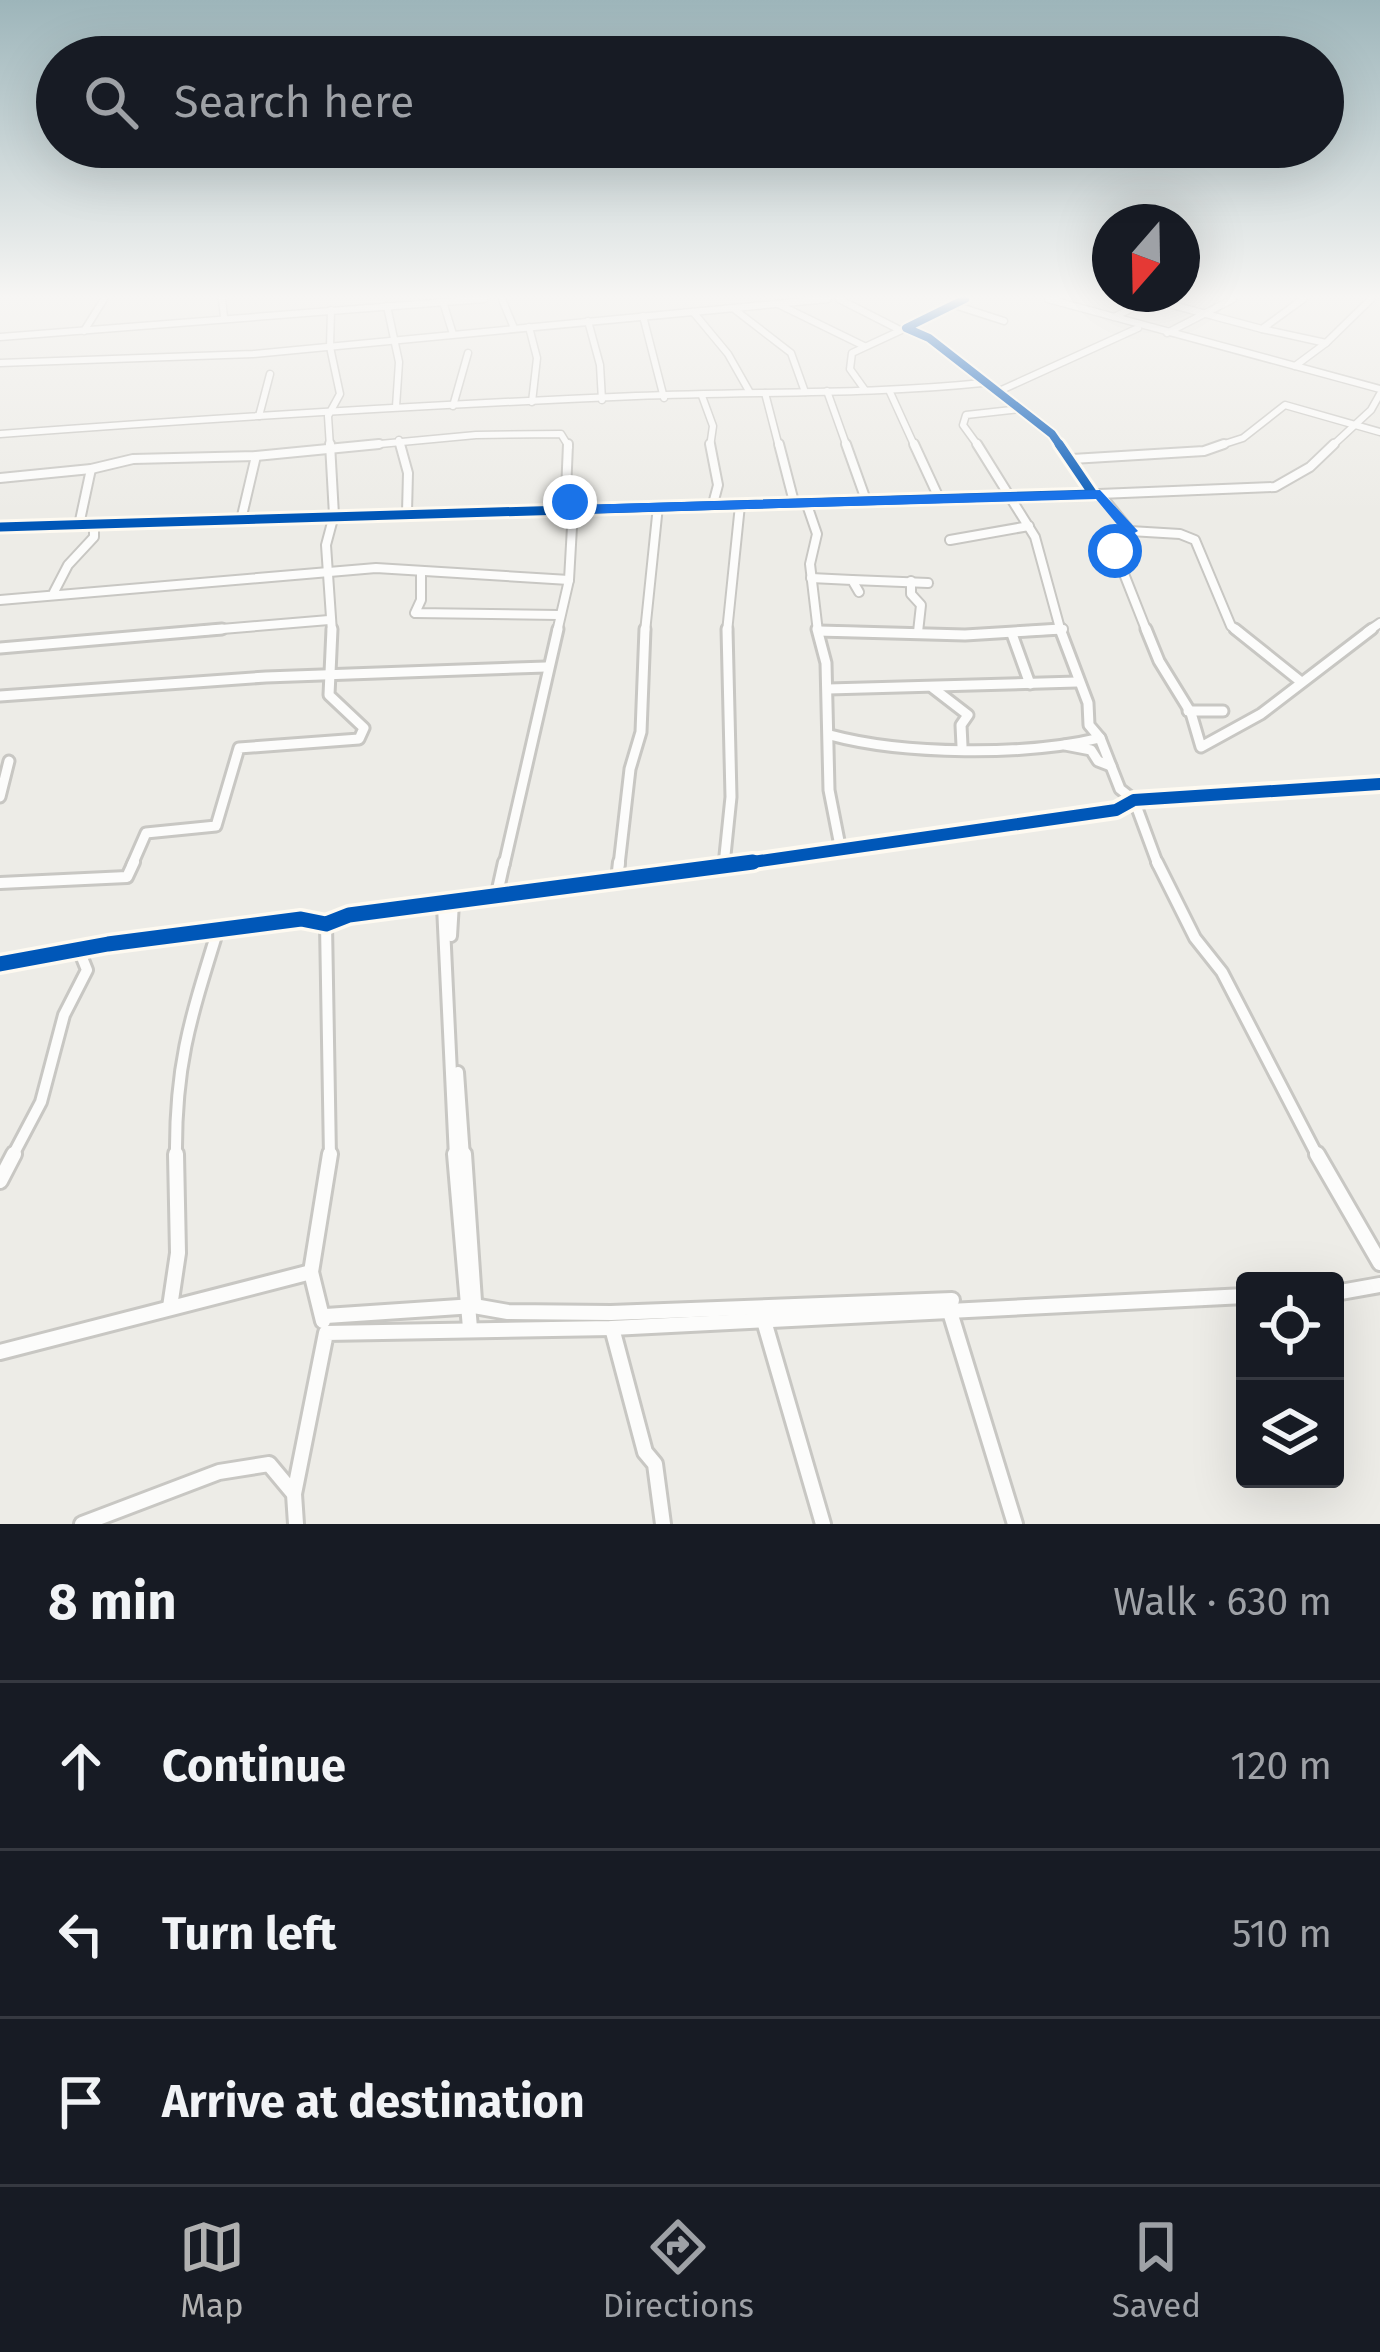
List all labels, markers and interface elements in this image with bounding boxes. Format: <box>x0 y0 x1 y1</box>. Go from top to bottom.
search box <box>36 36 1344 168</box>
icon: search <box>78 69 144 135</box>
text: Search here <box>174 75 414 129</box>
north arrow <box>1092 204 1200 312</box>
route end <box>543 475 597 529</box>
route start <box>1088 524 1142 578</box>
map controls <box>1236 1272 1344 1488</box>
button: locate <box>1236 1272 1344 1380</box>
button: layers <box>1236 1380 1344 1488</box>
text: 8 min <box>48 1571 177 1633</box>
text: Walk · 630 m <box>1113 1579 1332 1625</box>
icon: ahead <box>48 1733 114 1799</box>
text: Continue <box>162 1739 346 1793</box>
text: 120 m <box>1230 1743 1332 1789</box>
icon: left <box>48 1901 114 1967</box>
text: Turn left <box>162 1907 336 1961</box>
text: 510 m <box>1232 1911 1332 1957</box>
icon: arrive <box>48 2069 114 2135</box>
text: Arrive at destination <box>162 2075 585 2129</box>
tab: Map <box>179 2214 245 2326</box>
tab: Directions <box>603 2214 754 2326</box>
tab: Saved <box>1112 2214 1201 2326</box>

